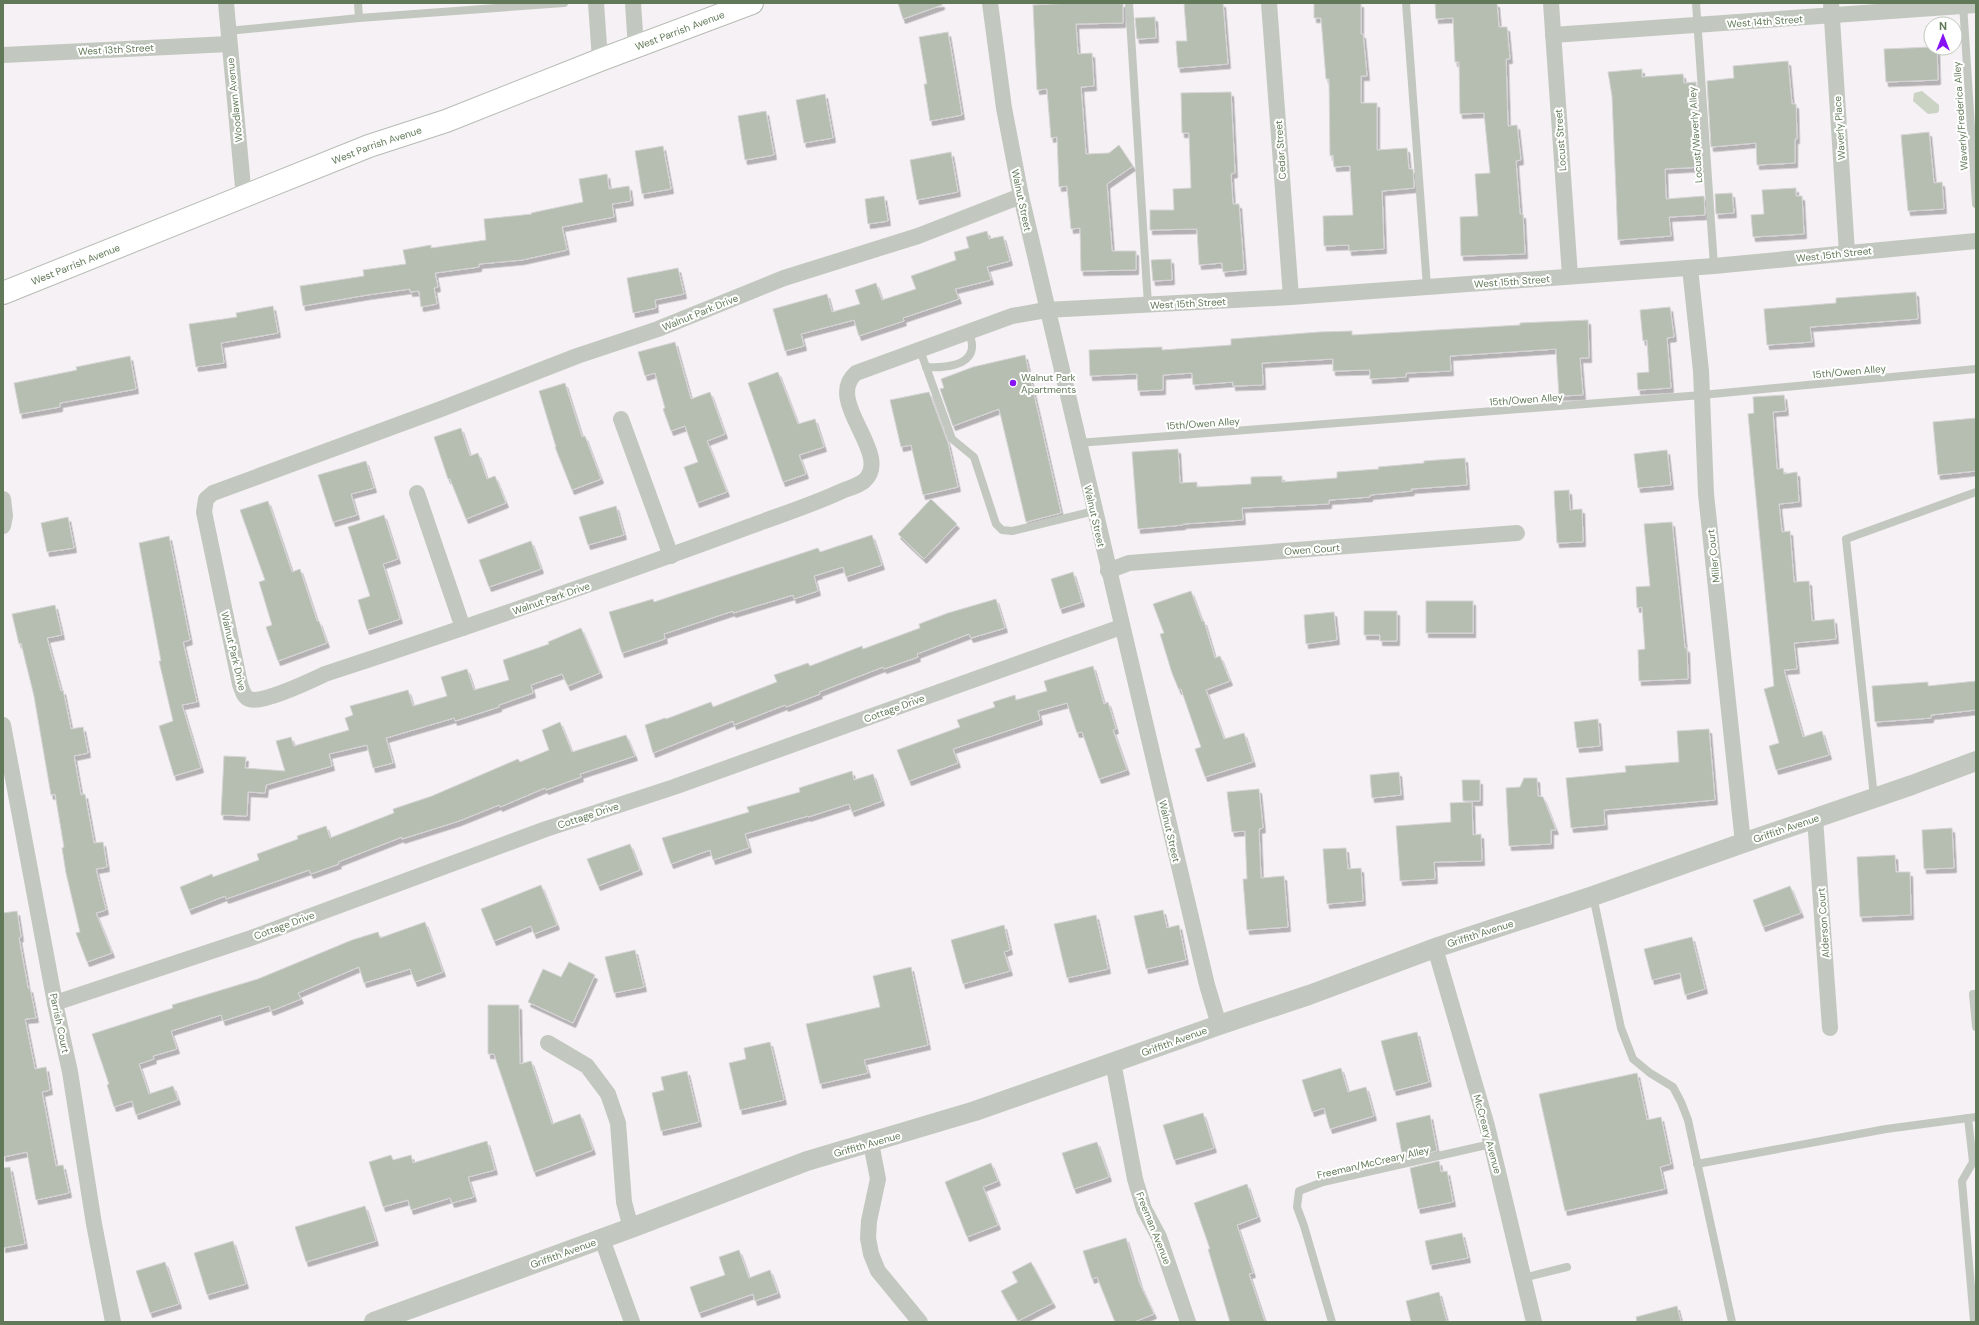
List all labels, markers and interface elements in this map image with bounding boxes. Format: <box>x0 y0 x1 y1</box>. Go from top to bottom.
street label: West Parrish Avenue <box>633 8 727 53</box>
street label: West 14th Street <box>1727 12 1804 31</box>
north arrow <box>1923 16 1963 56</box>
text: N <box>1939 19 1947 33</box>
street label: West 13th Street <box>78 41 154 58</box>
street label: Woodlawn Avenue <box>224 57 245 143</box>
street label: Waverly/Frederica Alley <box>1950 61 1971 171</box>
street label: Locust/Waverly Alley <box>1686 86 1705 184</box>
street label: Waverly Place <box>1831 95 1848 160</box>
street label: Locust Street <box>1552 108 1569 171</box>
street label: Cedar Street <box>1272 120 1289 180</box>
street label: West Parrish Avenue <box>330 123 424 167</box>
street label: Walnut Street <box>1009 168 1034 232</box>
street label: West Parrish Avenue <box>29 241 122 288</box>
street label: West 15th Street <box>1796 244 1873 265</box>
street label: West 15th Street <box>1474 272 1551 291</box>
street label: Walnut Park Drive <box>660 291 740 334</box>
street label: West 15th Street <box>1150 295 1226 312</box>
street label: 15th/Owen Alley <box>1812 362 1887 381</box>
place label: Walnut Park Apartments <box>1021 371 1076 396</box>
marker: Walnut Park Apartments <box>1008 378 1018 388</box>
street label: 15th/Owen Alley <box>1489 390 1564 409</box>
street label: 15th/Owen Alley <box>1166 414 1241 433</box>
street label: Walnut Street <box>1081 484 1108 548</box>
street label: Miller Court <box>1704 528 1723 583</box>
street label: Owen Court <box>1284 541 1340 558</box>
street label: Walnut Park Drive <box>511 579 592 618</box>
street label: Walnut Park Drive <box>218 610 249 692</box>
street label: Cottage Drive <box>862 691 927 725</box>
street label: Cottage Drive <box>556 799 621 831</box>
street label: Walnut Street <box>1156 799 1183 863</box>
street label: Griffith Avenue <box>1751 811 1821 846</box>
street label: Alderson Court <box>1815 887 1832 958</box>
street label: Cottage Drive <box>252 908 317 942</box>
street label: Griffith Avenue <box>1445 917 1515 950</box>
street label: Parrish Court <box>47 992 72 1054</box>
street label: Griffith Avenue <box>1140 1023 1209 1059</box>
street label: McCreary Avenue <box>1471 1093 1504 1176</box>
street label: Griffith Avenue <box>832 1129 902 1160</box>
street label: Freeman/McCreary Alley <box>1316 1143 1431 1182</box>
street label: Freeman Avenue <box>1133 1190 1174 1267</box>
street label: Griffith Avenue <box>529 1235 598 1271</box>

